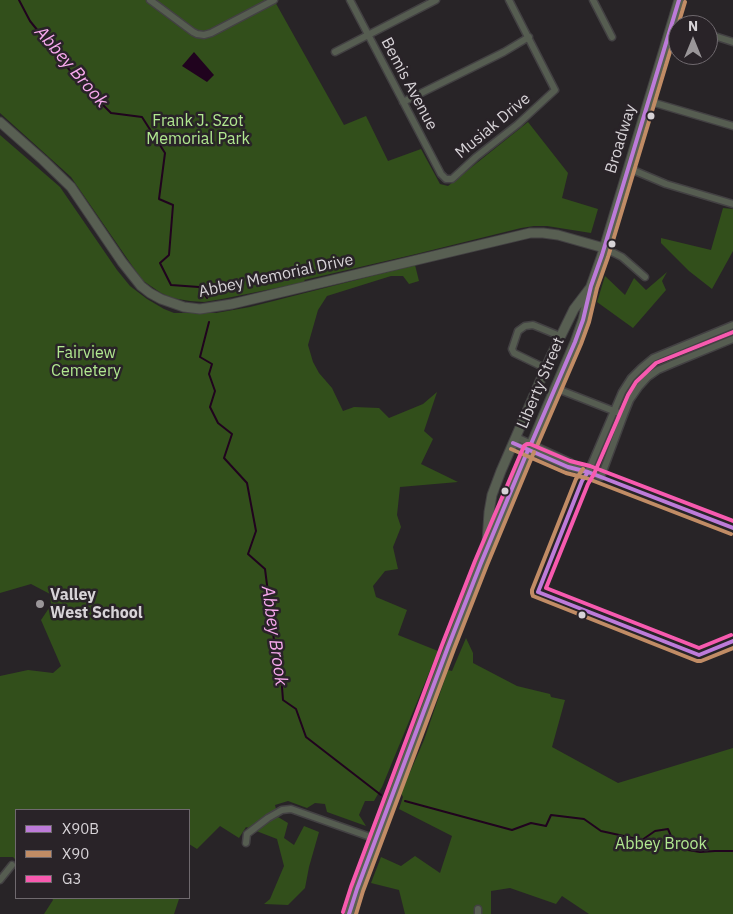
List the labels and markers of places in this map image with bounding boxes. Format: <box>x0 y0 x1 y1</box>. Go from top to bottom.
unlabelled marker <box>646 111 656 121</box>
unlabelled marker <box>607 239 617 249</box>
unlabelled marker <box>500 486 510 496</box>
place label: Valley West School <box>50 585 143 623</box>
marker: Valley West School <box>34 598 46 610</box>
unlabelled marker <box>577 610 587 620</box>

